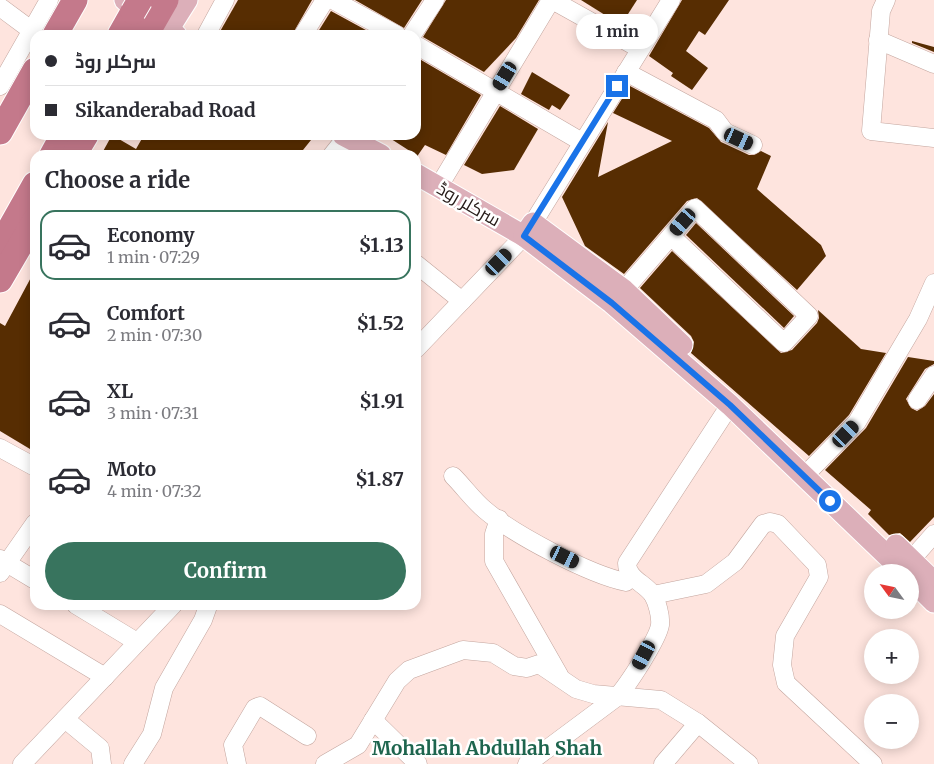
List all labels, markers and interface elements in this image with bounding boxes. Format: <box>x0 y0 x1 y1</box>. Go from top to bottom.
callout: 1 min <box>576 13 658 48</box>
text: 1 min <box>595 21 639 41</box>
text: سرکلر روڈ <box>75 49 156 73</box>
car <box>490 59 519 93</box>
route end <box>606 75 628 97</box>
text: Sikanderabad Road <box>75 98 256 122</box>
car <box>722 126 755 152</box>
text: Choose a ride <box>45 166 190 194</box>
street label: سرکلر روڈ <box>433 177 505 231</box>
car <box>667 206 698 238</box>
icon: car <box>47 223 92 268</box>
text: Economy <box>107 223 195 247</box>
text: $1.13 <box>359 233 404 257</box>
car <box>483 246 514 278</box>
text: 1 min · 07:29 <box>107 247 200 267</box>
icon: car <box>47 301 92 346</box>
text: Comfort <box>107 301 185 325</box>
text: $1.52 <box>356 311 404 335</box>
text: 2 min · 07:30 <box>107 325 202 345</box>
icon: car <box>47 379 92 424</box>
text: XL <box>107 379 133 403</box>
text: $1.91 <box>359 389 404 413</box>
text: 3 min · 07:31 <box>107 403 198 423</box>
car <box>830 418 861 450</box>
icon: car <box>47 457 92 502</box>
text: Moto <box>107 457 156 481</box>
text: $1.87 <box>355 467 404 491</box>
text: 4 min · 07:32 <box>107 481 202 501</box>
route start <box>819 490 841 512</box>
button: Confirm <box>45 542 406 600</box>
car <box>548 544 581 570</box>
north arrow <box>864 564 919 619</box>
map controls <box>864 564 919 749</box>
button: + <box>864 629 919 684</box>
car <box>630 638 657 672</box>
button: − <box>864 694 919 749</box>
district label: Mohallah Abdullah Shah <box>372 736 602 760</box>

